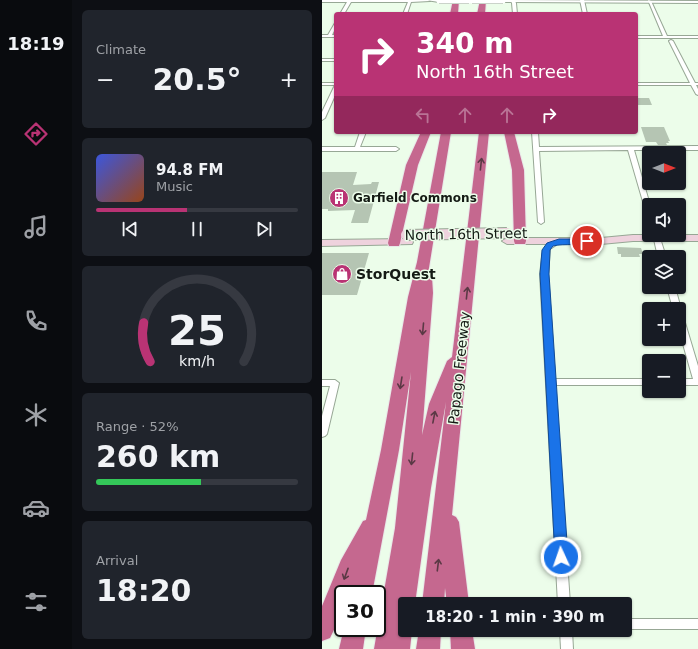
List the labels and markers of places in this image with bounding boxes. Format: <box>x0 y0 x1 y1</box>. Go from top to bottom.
building icon: Garfield Commons <box>328 187 350 209</box>
place label: Garfield Commons <box>353 191 477 205</box>
pin <box>570 224 604 258</box>
shop icon: StorQuest <box>331 263 353 285</box>
place label: StorQuest <box>356 266 436 282</box>

